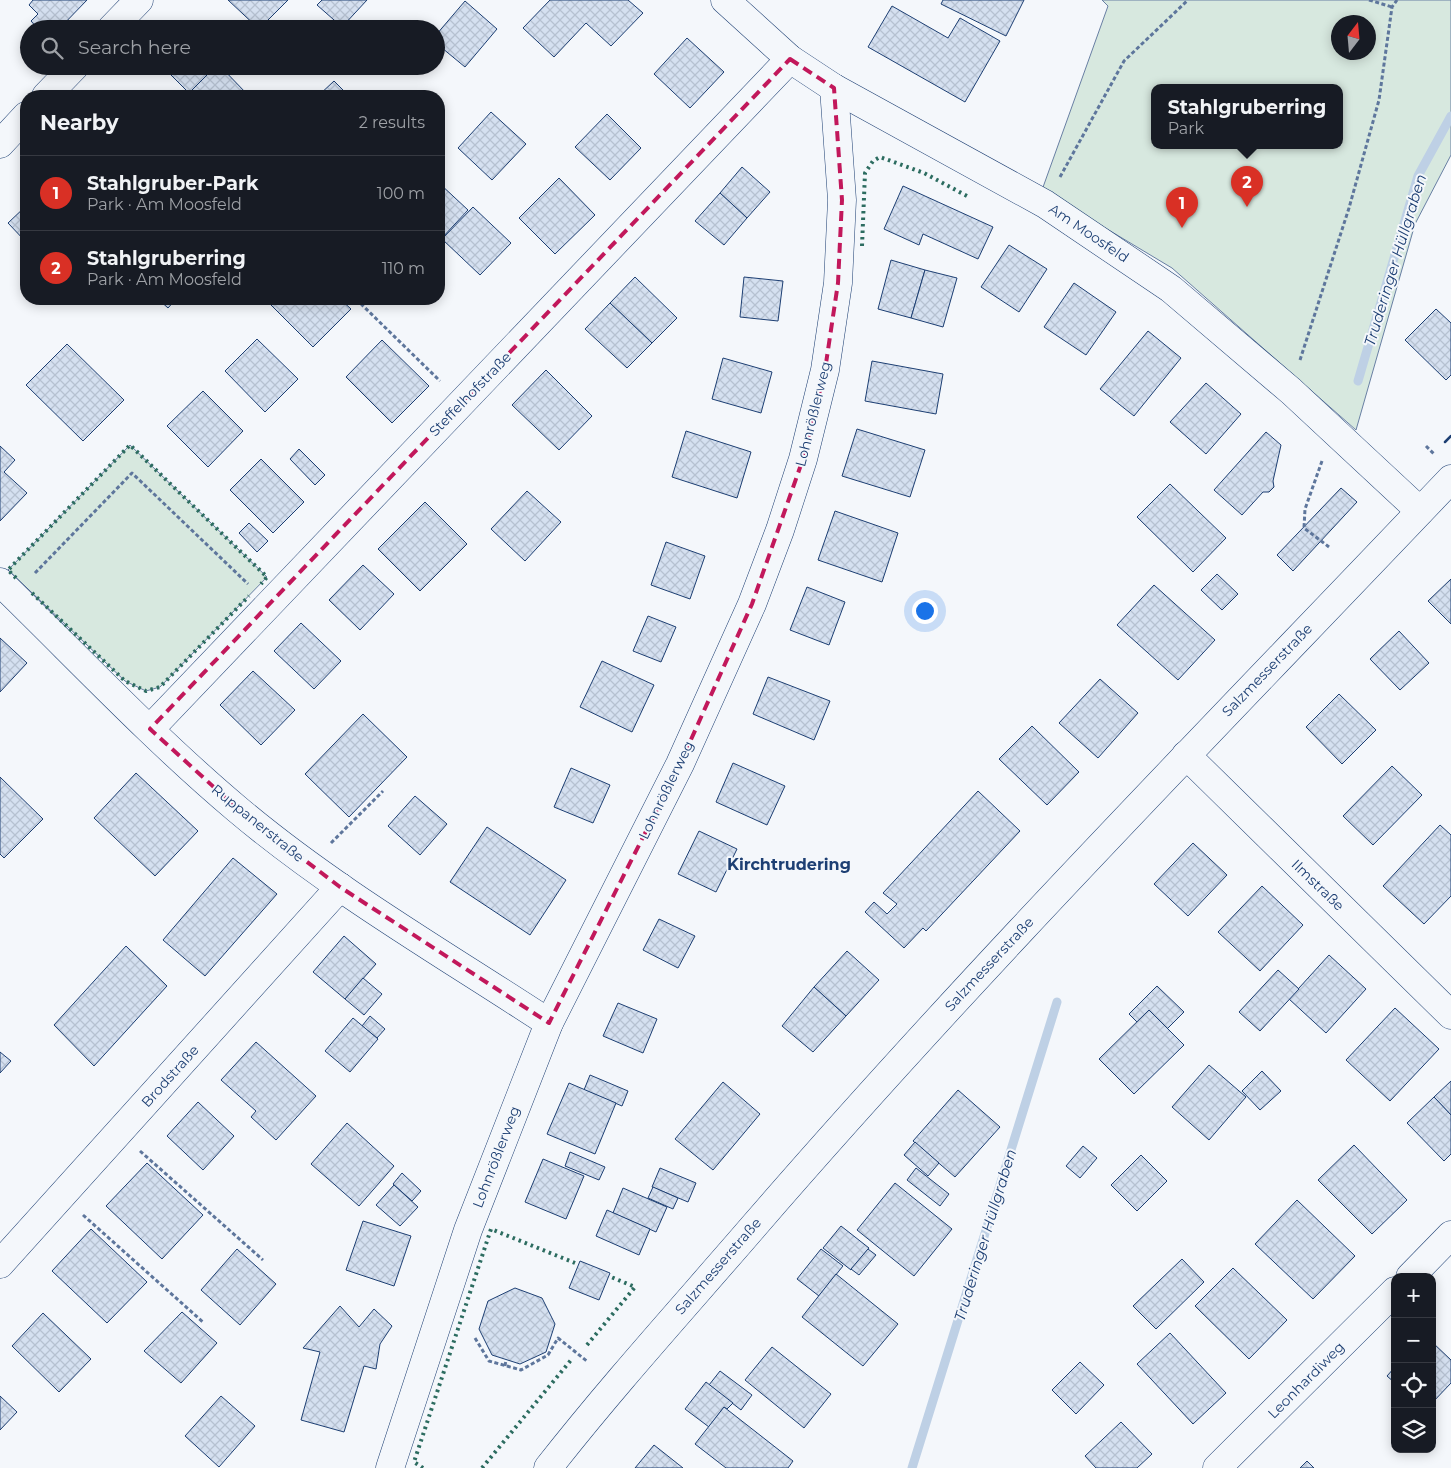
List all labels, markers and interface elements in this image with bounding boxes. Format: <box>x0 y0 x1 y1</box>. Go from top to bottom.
north arrow <box>1331 15 1376 60</box>
search box <box>20 20 445 75</box>
icon: search <box>38 34 66 62</box>
text: Search here <box>78 36 191 59</box>
popup <box>1151 84 1343 149</box>
text: Stahlgruberring <box>1168 96 1326 119</box>
text: Nearby <box>40 110 119 135</box>
text: 2 results <box>359 113 425 132</box>
text: Park <box>1168 119 1204 138</box>
pin: 2 <box>1231 166 1263 207</box>
text: Stahlgruber-Park <box>87 172 259 195</box>
water label: Truderinger Hüllgraben <box>1360 172 1430 348</box>
text: 1 <box>53 184 59 203</box>
text: 100 m <box>377 184 425 203</box>
pin: 1 <box>1166 187 1198 228</box>
text: Park · Am Moosfeld <box>87 195 242 214</box>
street label: Am Moosfeld <box>1046 200 1132 266</box>
text: Stahlgruberring <box>87 247 246 270</box>
text: 2 <box>51 259 61 278</box>
text: 110 m <box>382 259 425 278</box>
text: Park · Am Moosfeld <box>87 270 242 289</box>
street label: Steffelhofstraße <box>425 348 515 440</box>
street label: Lohnrößlerweg <box>791 360 835 468</box>
your location <box>912 598 938 624</box>
street label: Salzmesserstraße <box>1218 620 1316 720</box>
street label: Lohnrößlerweg <box>634 738 698 842</box>
street label: Ruppanerstraße <box>208 780 308 866</box>
district label: Kirchtrudering <box>727 855 851 874</box>
street label: Ilmstraße <box>1288 855 1348 915</box>
street label: Salzmesserstraße <box>941 913 1037 1015</box>
street label: Brodstraße <box>137 1041 203 1111</box>
street label: Lohnrößlerweg <box>468 1104 524 1210</box>
water label: Truderinger Hüllgraben <box>950 1147 1020 1323</box>
street label: Salzmesserstraße <box>671 1214 765 1318</box>
map controls <box>1391 1273 1436 1453</box>
button: + <box>1391 1273 1436 1318</box>
button: − <box>1391 1318 1436 1363</box>
street label: Leonhardiweg <box>1264 1338 1348 1422</box>
button: locate <box>1391 1363 1436 1408</box>
button: layers <box>1391 1408 1436 1453</box>

